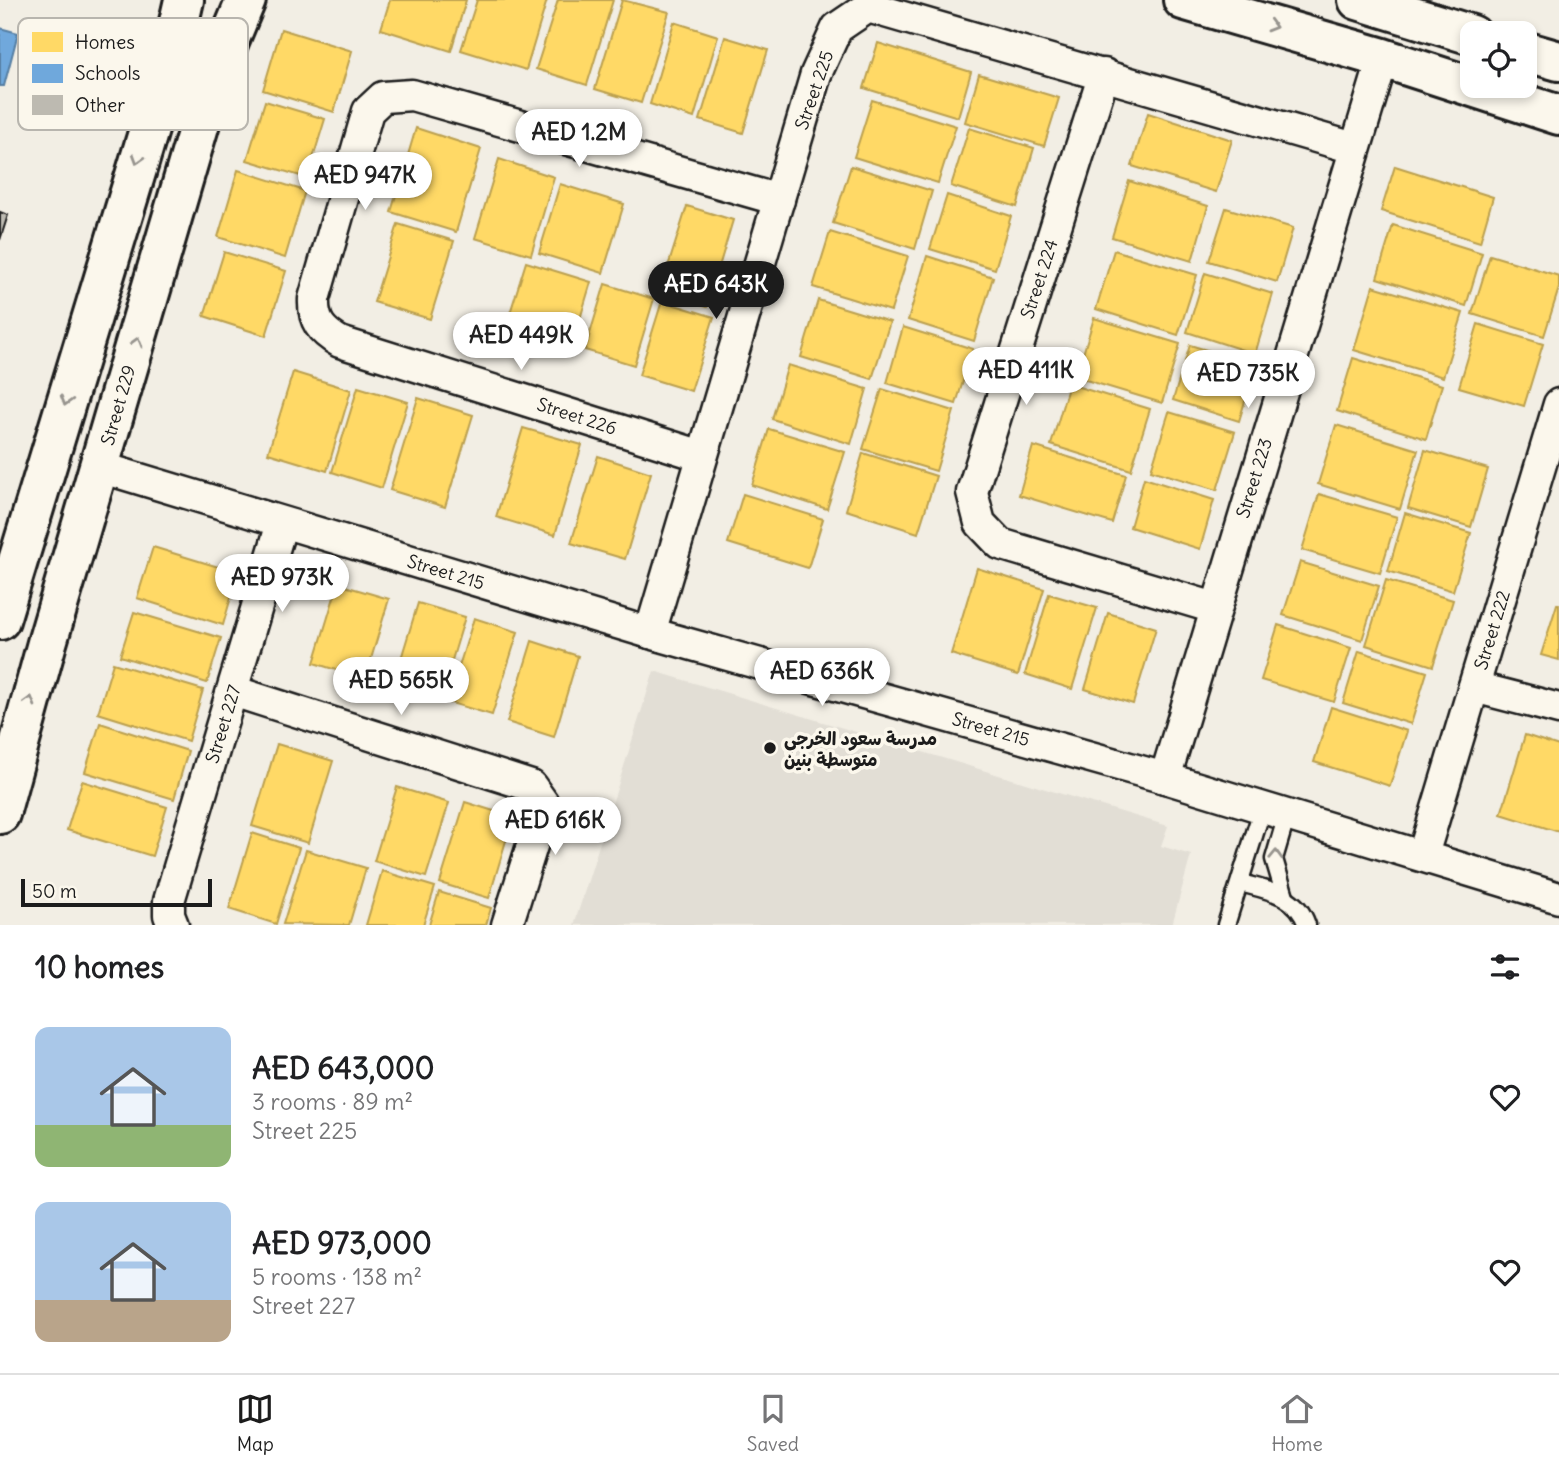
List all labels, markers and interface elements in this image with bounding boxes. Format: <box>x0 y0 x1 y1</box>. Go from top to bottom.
one-way arrow <box>1266 17 1278 32</box>
legend <box>18 18 248 130</box>
map controls <box>1460 21 1537 98</box>
button: locate <box>1460 21 1537 98</box>
text: Homes <box>75 30 135 54</box>
street label: Street 225 <box>790 47 838 133</box>
text: Schools <box>75 61 140 85</box>
text: Other <box>75 93 125 117</box>
pin: AED 1.2M <box>507 110 651 169</box>
text: AED 1.2M <box>531 117 627 146</box>
pin: AED 947K <box>293 152 437 212</box>
one-way arrow <box>132 153 147 165</box>
text: AED 947K <box>314 160 416 189</box>
street label: Street 224 <box>1015 236 1063 322</box>
pin: AED 643K <box>644 262 788 321</box>
text: AED 643K <box>664 269 768 298</box>
pin: AED 449K <box>449 312 593 372</box>
text: AED 449K <box>469 320 573 349</box>
one-way arrow <box>128 336 143 348</box>
pin: AED 411K <box>954 348 1098 407</box>
pin: AED 735K <box>1176 350 1320 410</box>
text: AED 411K <box>978 355 1074 384</box>
text: AED 735K <box>1197 358 1299 387</box>
street label: Street 229 <box>96 362 140 448</box>
street label: Street 226 <box>534 392 620 440</box>
one-way arrow <box>60 395 75 407</box>
street label: Street 223 <box>1231 435 1277 521</box>
street label: Street 215 <box>405 549 487 595</box>
pin: AED 973K <box>210 554 354 614</box>
text: AED 973K <box>231 562 333 591</box>
street label: Street 222 <box>1469 587 1515 673</box>
pin: AED 636K <box>750 648 894 708</box>
text: AED 636K <box>770 656 874 685</box>
pin: AED 565K <box>329 658 473 717</box>
text: AED 565K <box>349 665 453 694</box>
street label: Street 227 <box>200 682 246 766</box>
one-way arrow <box>22 695 37 707</box>
street label: Street 215 <box>950 707 1032 751</box>
place label: مدرسة سعود الخرجي متوسطة بنين <box>784 727 937 771</box>
marker: مدرسة سعود الخرجي متوسطة بنين <box>762 740 778 756</box>
pin: AED 616K <box>483 798 627 857</box>
text: AED 616K <box>505 805 605 834</box>
one-way arrow <box>1269 849 1284 860</box>
scale bar <box>21 876 212 908</box>
text: 50 m <box>32 879 77 903</box>
text: 10 homes <box>35 948 164 986</box>
icon: filters <box>1486 948 1524 986</box>
text: AED 643,000 <box>252 1049 435 1087</box>
icon: home <box>91 1055 175 1139</box>
icon: heart <box>1486 1078 1524 1116</box>
text: 3 rooms · 89 m² <box>252 1087 413 1116</box>
text: Street 225 <box>252 1116 357 1145</box>
text: AED 973,000 <box>252 1224 432 1262</box>
icon: home <box>91 1230 175 1314</box>
icon: heart <box>1486 1253 1524 1291</box>
text: 5 rooms · 138 m² <box>252 1262 422 1291</box>
text: Street 227 <box>252 1291 355 1320</box>
tab: Map <box>236 1390 274 1456</box>
tab: Saved <box>747 1390 799 1456</box>
tab: Home <box>1271 1390 1323 1456</box>

